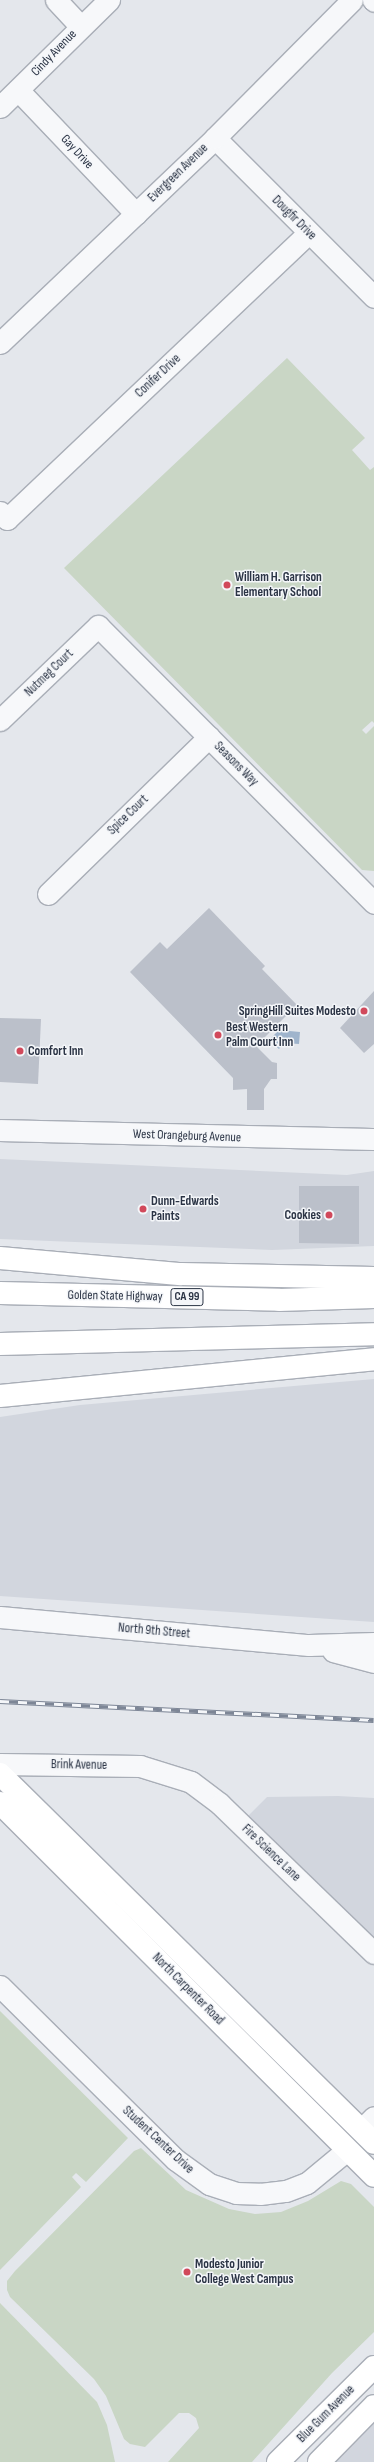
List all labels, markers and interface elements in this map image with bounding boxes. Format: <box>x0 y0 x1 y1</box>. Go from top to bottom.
street label: Cindy Avenue <box>28 27 80 79</box>
street label: Gay Drive <box>57 132 97 172</box>
street label: Evergreen Avenue <box>145 140 211 206</box>
street label: Dougfir Drive <box>268 192 320 244</box>
street label: Conifer Drive <box>132 351 184 401</box>
place label: William H. Garrison Elementary School <box>235 570 322 601</box>
marker: William H. Garrison Elementary School <box>222 580 232 590</box>
street label: Nutmeg Court <box>21 646 77 700</box>
street label: Seasons Way <box>211 739 261 789</box>
street label: Spice Court <box>104 792 152 838</box>
place label: SpringHill Suites Modesto <box>239 1003 356 1019</box>
marker: SpringHill Suites Modesto <box>359 1006 369 1016</box>
place label: Best Western Palm Court Inn <box>226 1020 293 1051</box>
marker: Best Western Palm Court Inn <box>213 1030 223 1040</box>
place label: Comfort Inn <box>28 1043 83 1059</box>
marker: Comfort Inn <box>15 1046 25 1056</box>
street label: West Orangeburg Avenue <box>133 1126 241 1146</box>
place label: Dunn-Edwards Paints <box>151 1194 219 1225</box>
marker: Dunn-Edwards Paints <box>138 1204 148 1214</box>
place label: Cookies <box>284 1207 321 1223</box>
marker: Cookies <box>324 1210 334 1220</box>
street label: Golden State Highway <box>67 1287 163 1305</box>
road number: CA 99 <box>170 1287 204 1307</box>
street label: North 9th Street <box>117 1620 191 1642</box>
street label: Brink Avenue <box>51 1757 107 1773</box>
street label: Fire Science Lane <box>238 1821 304 1885</box>
street label: North Carpenter Road <box>149 1950 227 2028</box>
street label: Student Center Drive <box>119 2103 197 2177</box>
place label: Modesto Junior College West Campus <box>195 2257 293 2288</box>
marker: Modesto Junior College West Campus <box>182 2267 192 2277</box>
street label: Blue Gum Avenue <box>294 2382 358 2446</box>

